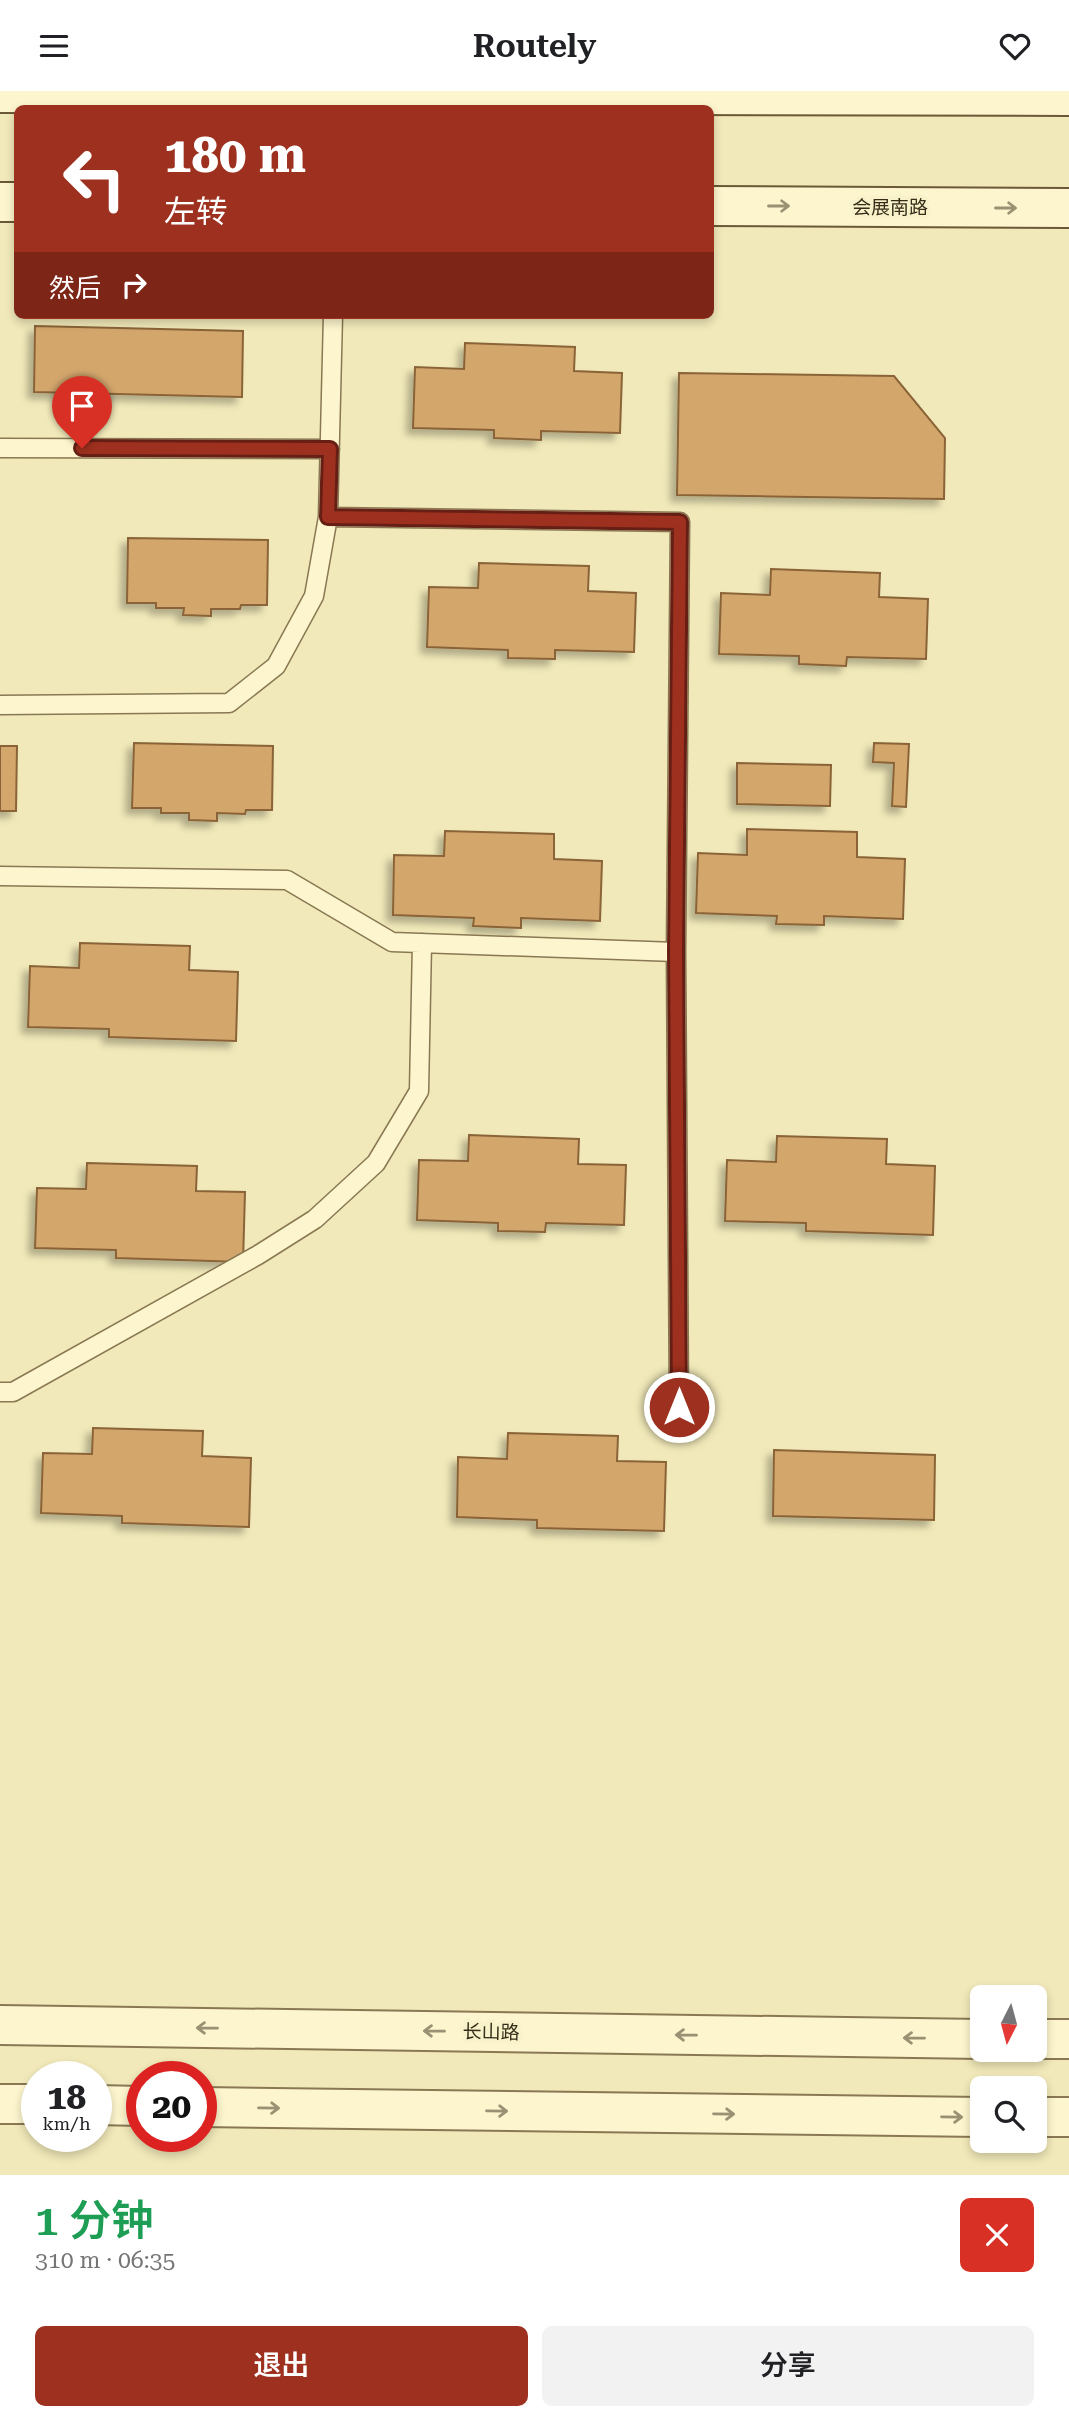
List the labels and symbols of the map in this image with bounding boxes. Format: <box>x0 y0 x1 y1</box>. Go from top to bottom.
street label: 会展南路 <box>852 196 928 219</box>
one-way arrow <box>767 199 790 213</box>
one-way arrow <box>994 201 1017 214</box>
pin <box>52 376 112 448</box>
position arrow <box>642 1370 716 1444</box>
north arrow <box>970 1985 1046 2061</box>
street label: 长山路 <box>462 2020 520 2044</box>
one-way arrow <box>195 2021 218 2035</box>
one-way arrow <box>423 2025 446 2038</box>
one-way arrow <box>675 2028 698 2042</box>
one-way arrow <box>902 2032 925 2045</box>
speed limit sign: 20 <box>126 2061 217 2152</box>
one-way arrow <box>258 2101 281 2115</box>
one-way arrow <box>485 2104 508 2118</box>
one-way arrow <box>713 2107 736 2121</box>
one-way arrow <box>940 2110 963 2124</box>

